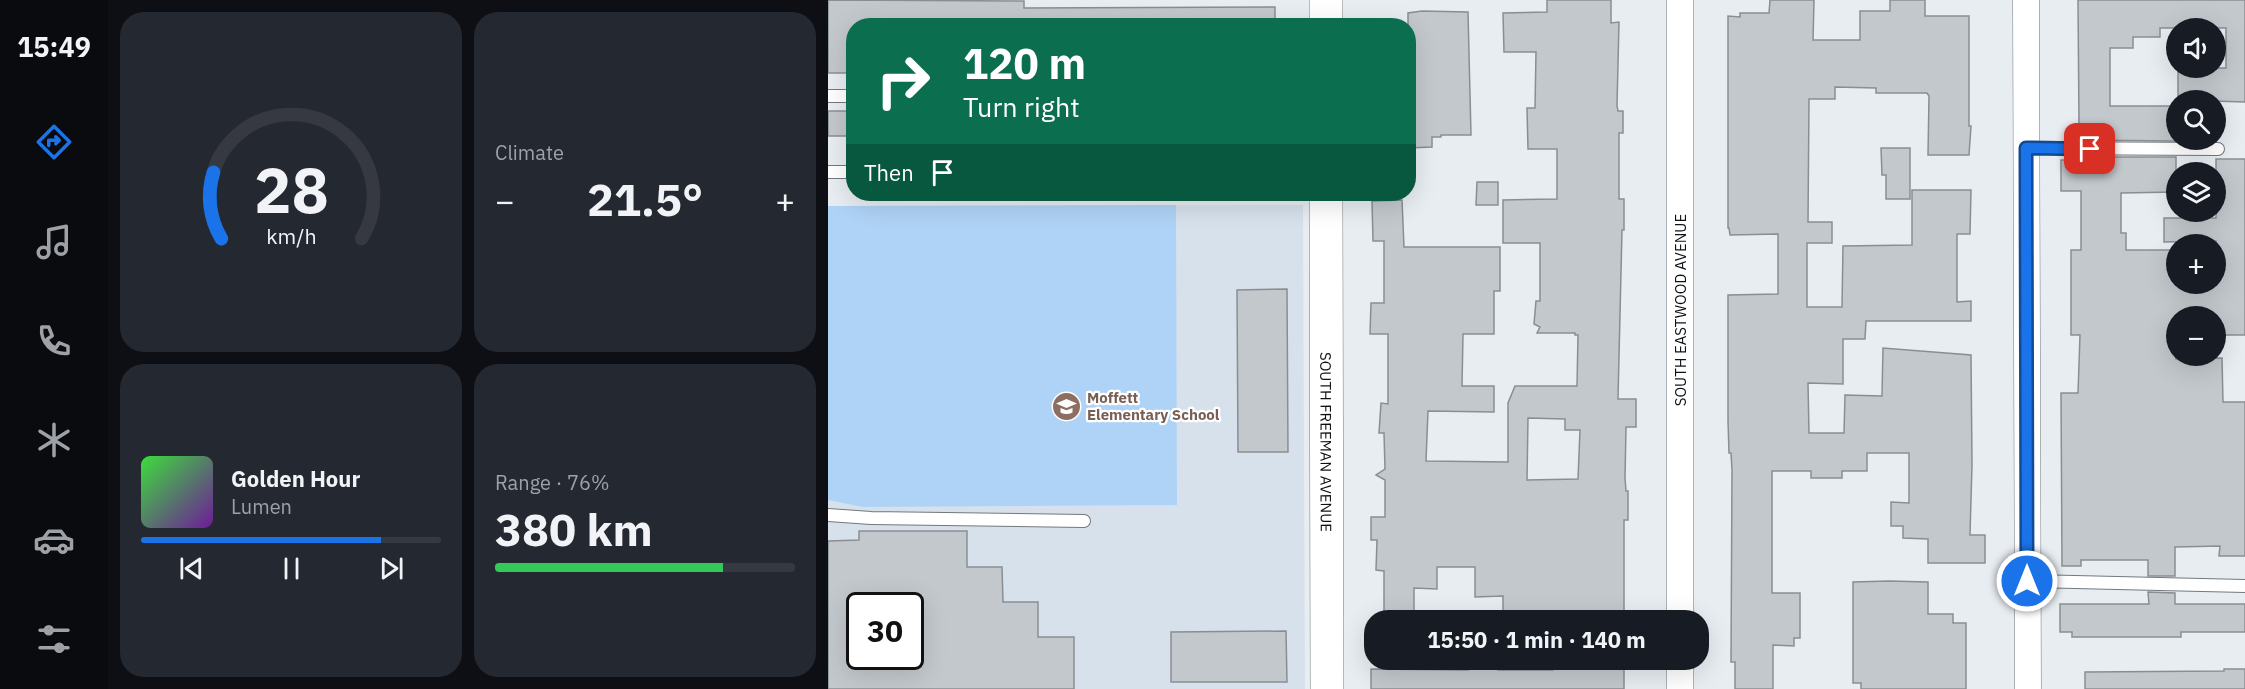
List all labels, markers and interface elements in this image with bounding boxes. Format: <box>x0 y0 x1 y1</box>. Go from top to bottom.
map controls <box>2166 18 2226 366</box>
button: sound <box>2166 18 2226 78</box>
text: 15:49 <box>17 29 91 64</box>
text: 120 m <box>963 36 1086 91</box>
icon: right <box>864 42 942 120</box>
text: Turn right <box>963 89 1080 124</box>
button: search <box>2166 90 2226 150</box>
icon: directions <box>33 121 75 163</box>
pin <box>2064 123 2115 174</box>
icon: arrive <box>2073 132 2106 165</box>
text: Climate <box>495 139 564 166</box>
text: 28 <box>254 149 328 230</box>
icon: arrive <box>926 156 959 189</box>
text: Then <box>864 158 914 187</box>
button: layers <box>2166 162 2226 222</box>
text: 21.5° <box>587 170 703 228</box>
text: − <box>495 179 515 222</box>
text: + <box>775 179 795 222</box>
street label: SOUTH EASTWOOD AVENUE <box>1671 214 1690 406</box>
icon: music <box>33 221 75 263</box>
text: km/h <box>266 222 316 250</box>
button: + <box>2166 234 2226 294</box>
button: − <box>2166 306 2226 366</box>
icon: phone <box>33 320 75 362</box>
street label: SOUTH FREEMAN AVENUE <box>1317 352 1336 532</box>
place label: Moffett Elementary School <box>1087 388 1220 424</box>
school or university icon: Moffett Elementary School <box>1050 390 1082 422</box>
icon: climate <box>33 419 75 461</box>
text: Golden Hour <box>231 464 360 493</box>
text: Range · 76% <box>495 469 610 496</box>
text: Lumen <box>231 493 292 520</box>
text: 380 km <box>495 500 653 558</box>
icon: car <box>33 519 75 561</box>
position arrow <box>1995 549 2059 613</box>
icon: previous <box>175 552 208 585</box>
icon: pause <box>275 552 308 585</box>
icon: next <box>375 552 408 585</box>
speed limit sign: 30 <box>846 592 924 670</box>
icon: filters <box>33 618 75 660</box>
text: 15:50 · 1 min · 140 m <box>1427 625 1646 654</box>

